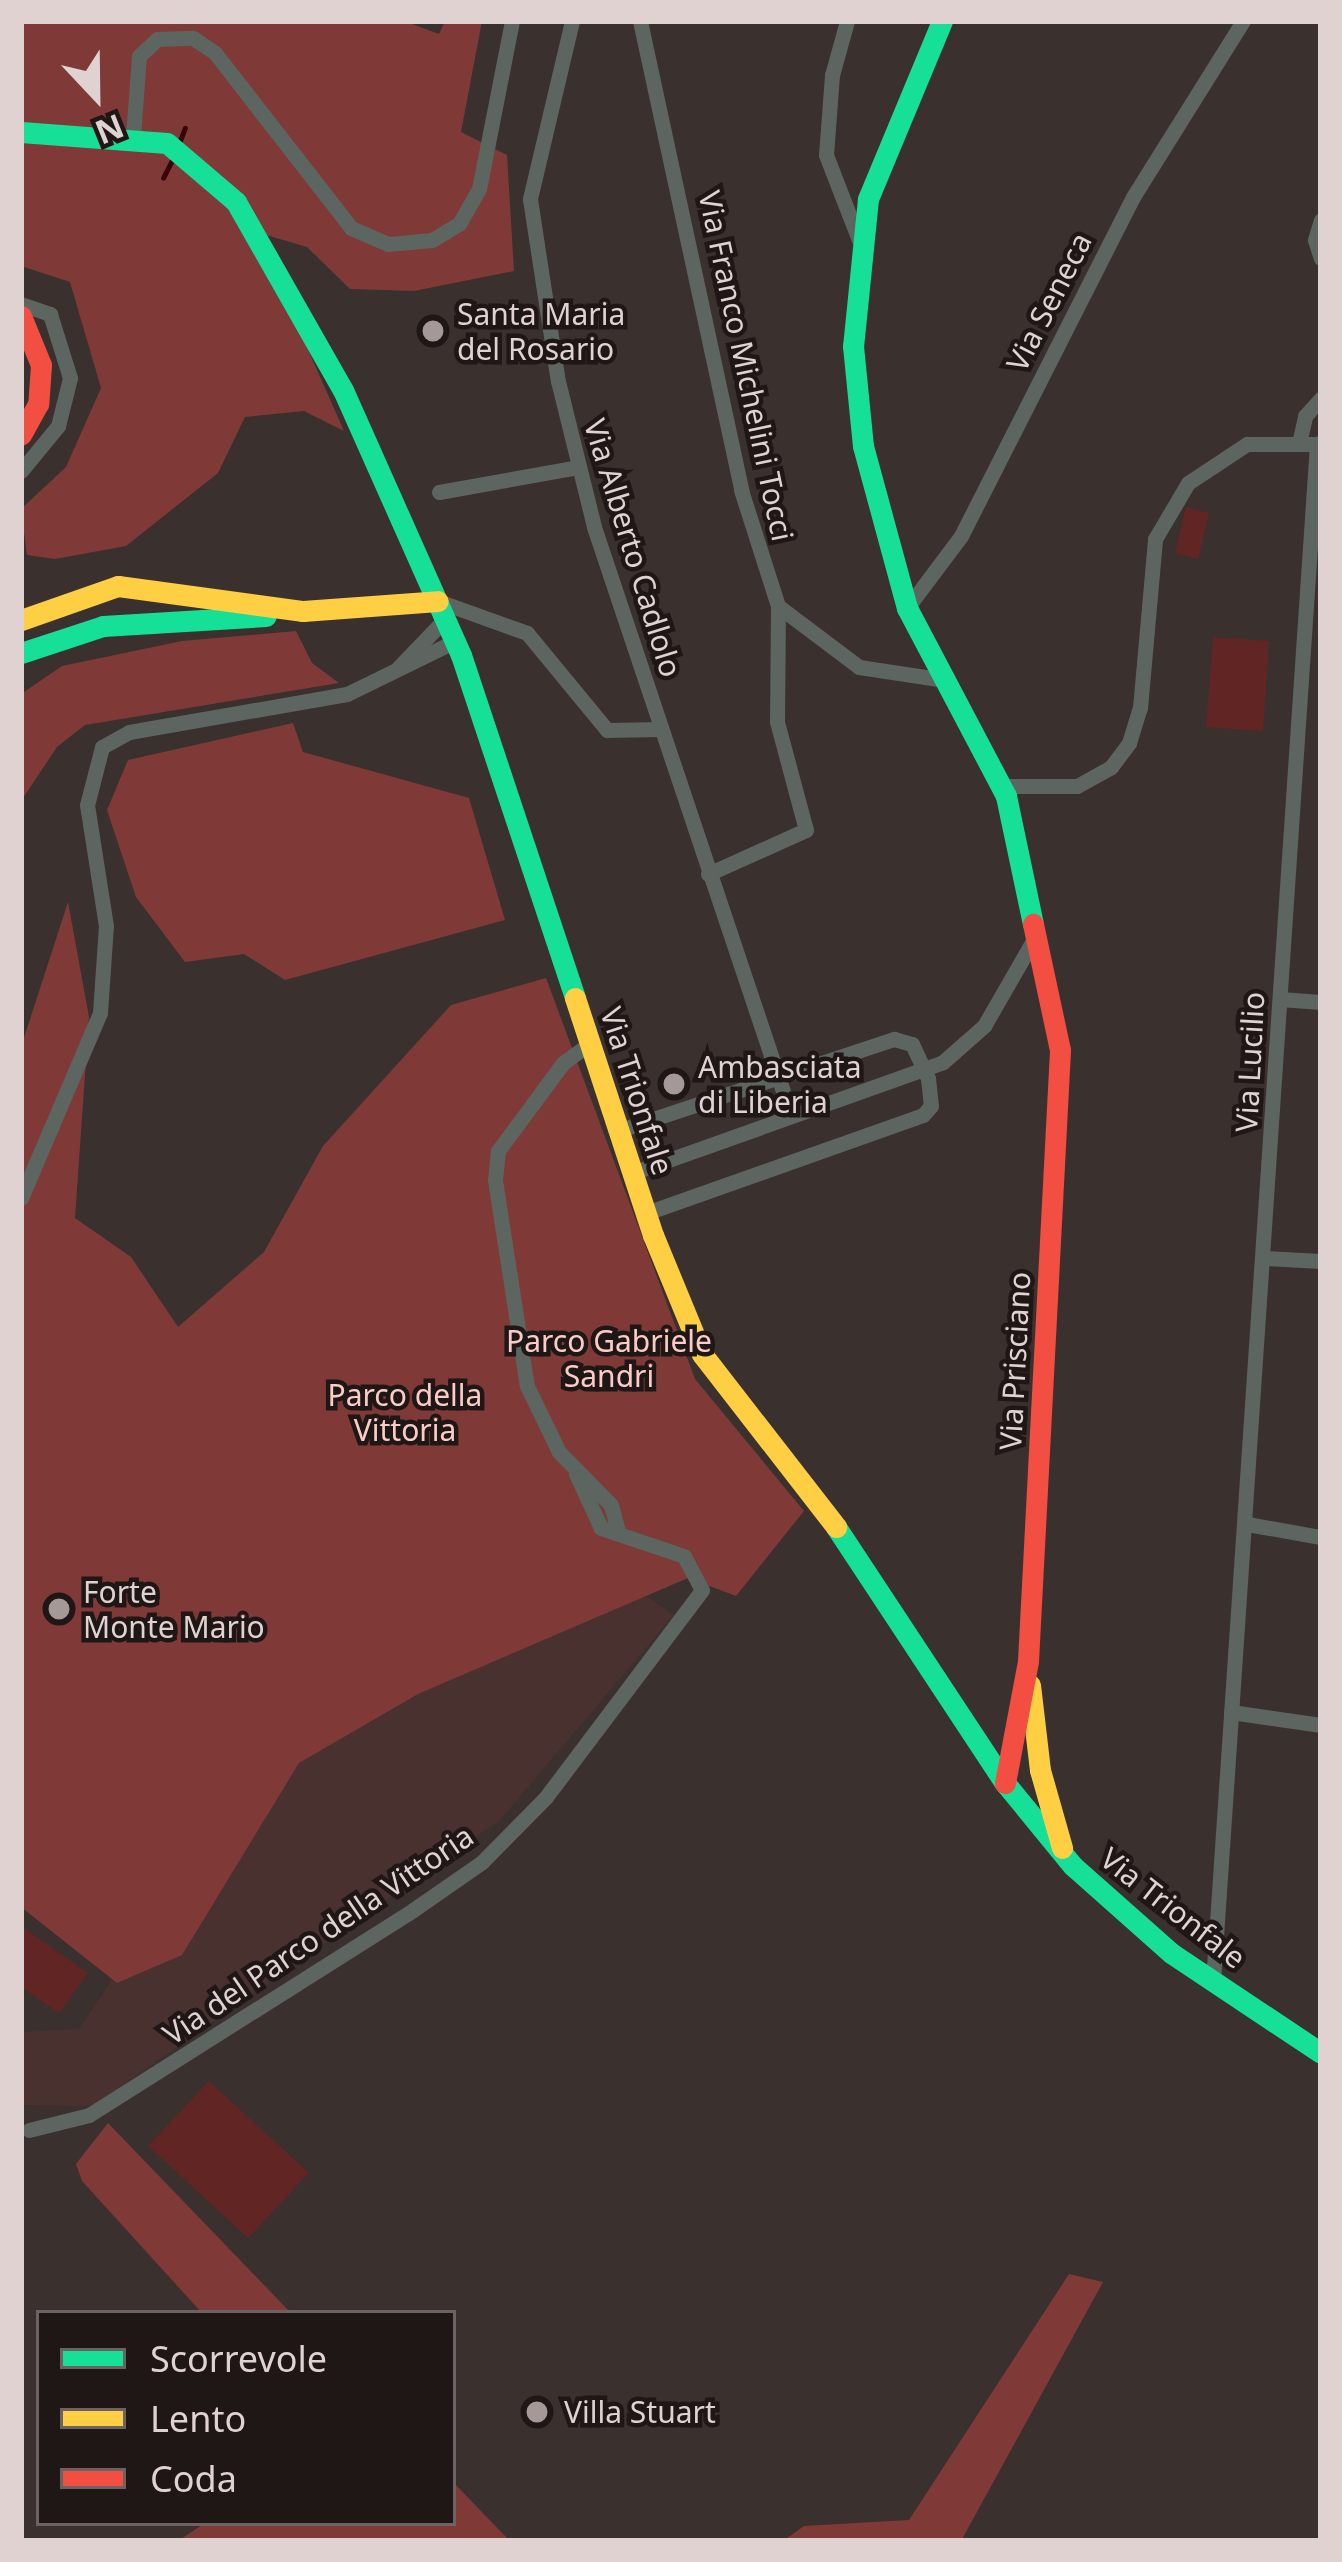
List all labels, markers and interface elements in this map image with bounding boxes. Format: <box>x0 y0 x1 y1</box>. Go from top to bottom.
north arrow <box>36 36 156 156</box>
text: N <box>89 104 131 156</box>
street label: Via Franco Michelini Tocci <box>691 188 801 544</box>
street label: Via Seneca <box>999 227 1099 377</box>
place label: Santa Maria del Rosario <box>457 296 625 366</box>
marker: Santa Maria del Rosario <box>420 318 446 344</box>
street label: Via Alberto Cadlolo <box>577 415 689 681</box>
street label: Via Lucilio <box>1228 991 1272 1133</box>
street label: Via Trionfale <box>593 1003 681 1179</box>
place label: Ambasciata di Liberia <box>698 1049 861 1120</box>
marker: Ambasciata di Liberia <box>661 1071 687 1097</box>
street label: Via Prisciano <box>992 1271 1038 1451</box>
park label: Parco Gabriele Sandri <box>506 1323 712 1394</box>
park label: Parco della Vittoria <box>328 1377 482 1448</box>
place label: Forte Monte Mario <box>83 1574 265 1644</box>
marker: Forte Monte Mario <box>46 1596 72 1622</box>
street label: Via del Parco della Vittoria <box>156 1818 480 2052</box>
street label: Via Trionfale <box>1093 1840 1253 1976</box>
legend <box>36 2310 456 2526</box>
text: Scorrevole <box>150 2334 327 2383</box>
text: Lento <box>150 2394 246 2443</box>
place label: Villa Stuart <box>564 2394 716 2430</box>
marker: Villa Stuart <box>521 2396 553 2428</box>
text: Coda <box>150 2454 237 2503</box>

